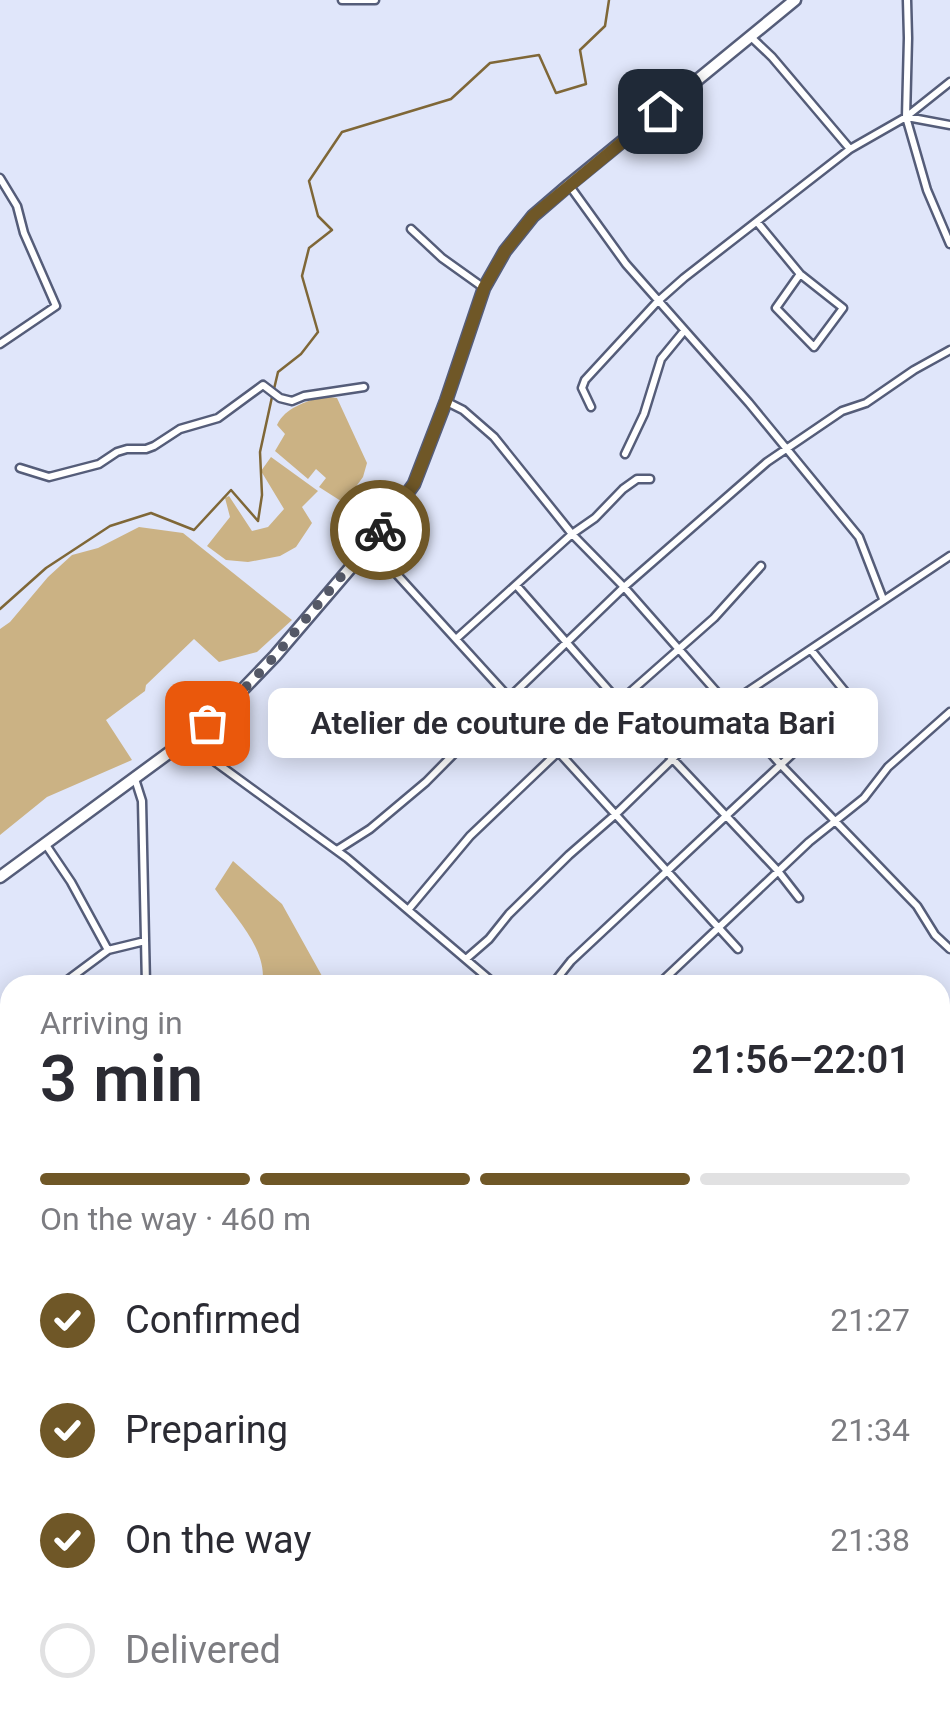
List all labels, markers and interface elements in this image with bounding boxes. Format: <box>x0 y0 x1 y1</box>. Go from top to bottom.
pin <box>618 69 703 154</box>
icon: home <box>633 84 688 139</box>
courier <box>330 480 430 580</box>
icon: bike <box>353 503 408 558</box>
pin <box>165 681 250 766</box>
callout: Atelier de couture de Fatoumata Bari <box>267 688 877 758</box>
icon: bag <box>180 696 235 751</box>
text: Atelier de couture de Fatoumata Bari <box>310 704 836 742</box>
text: Arriving in <box>40 1004 183 1042</box>
text: 21:56–22:01 <box>691 1038 910 1082</box>
text: 3 min <box>40 1041 203 1117</box>
text: On the way · 460 m <box>40 1200 311 1238</box>
icon: check <box>40 1293 95 1348</box>
text: Confirmed <box>125 1298 301 1342</box>
text: 21:27 <box>830 1301 910 1339</box>
icon: check <box>40 1403 95 1458</box>
text: Preparing <box>125 1408 288 1452</box>
text: 21:34 <box>830 1411 910 1449</box>
icon: check <box>40 1513 95 1568</box>
text: On the way <box>125 1518 311 1562</box>
text: 21:38 <box>830 1521 910 1559</box>
text: Delivered <box>125 1628 281 1672</box>

